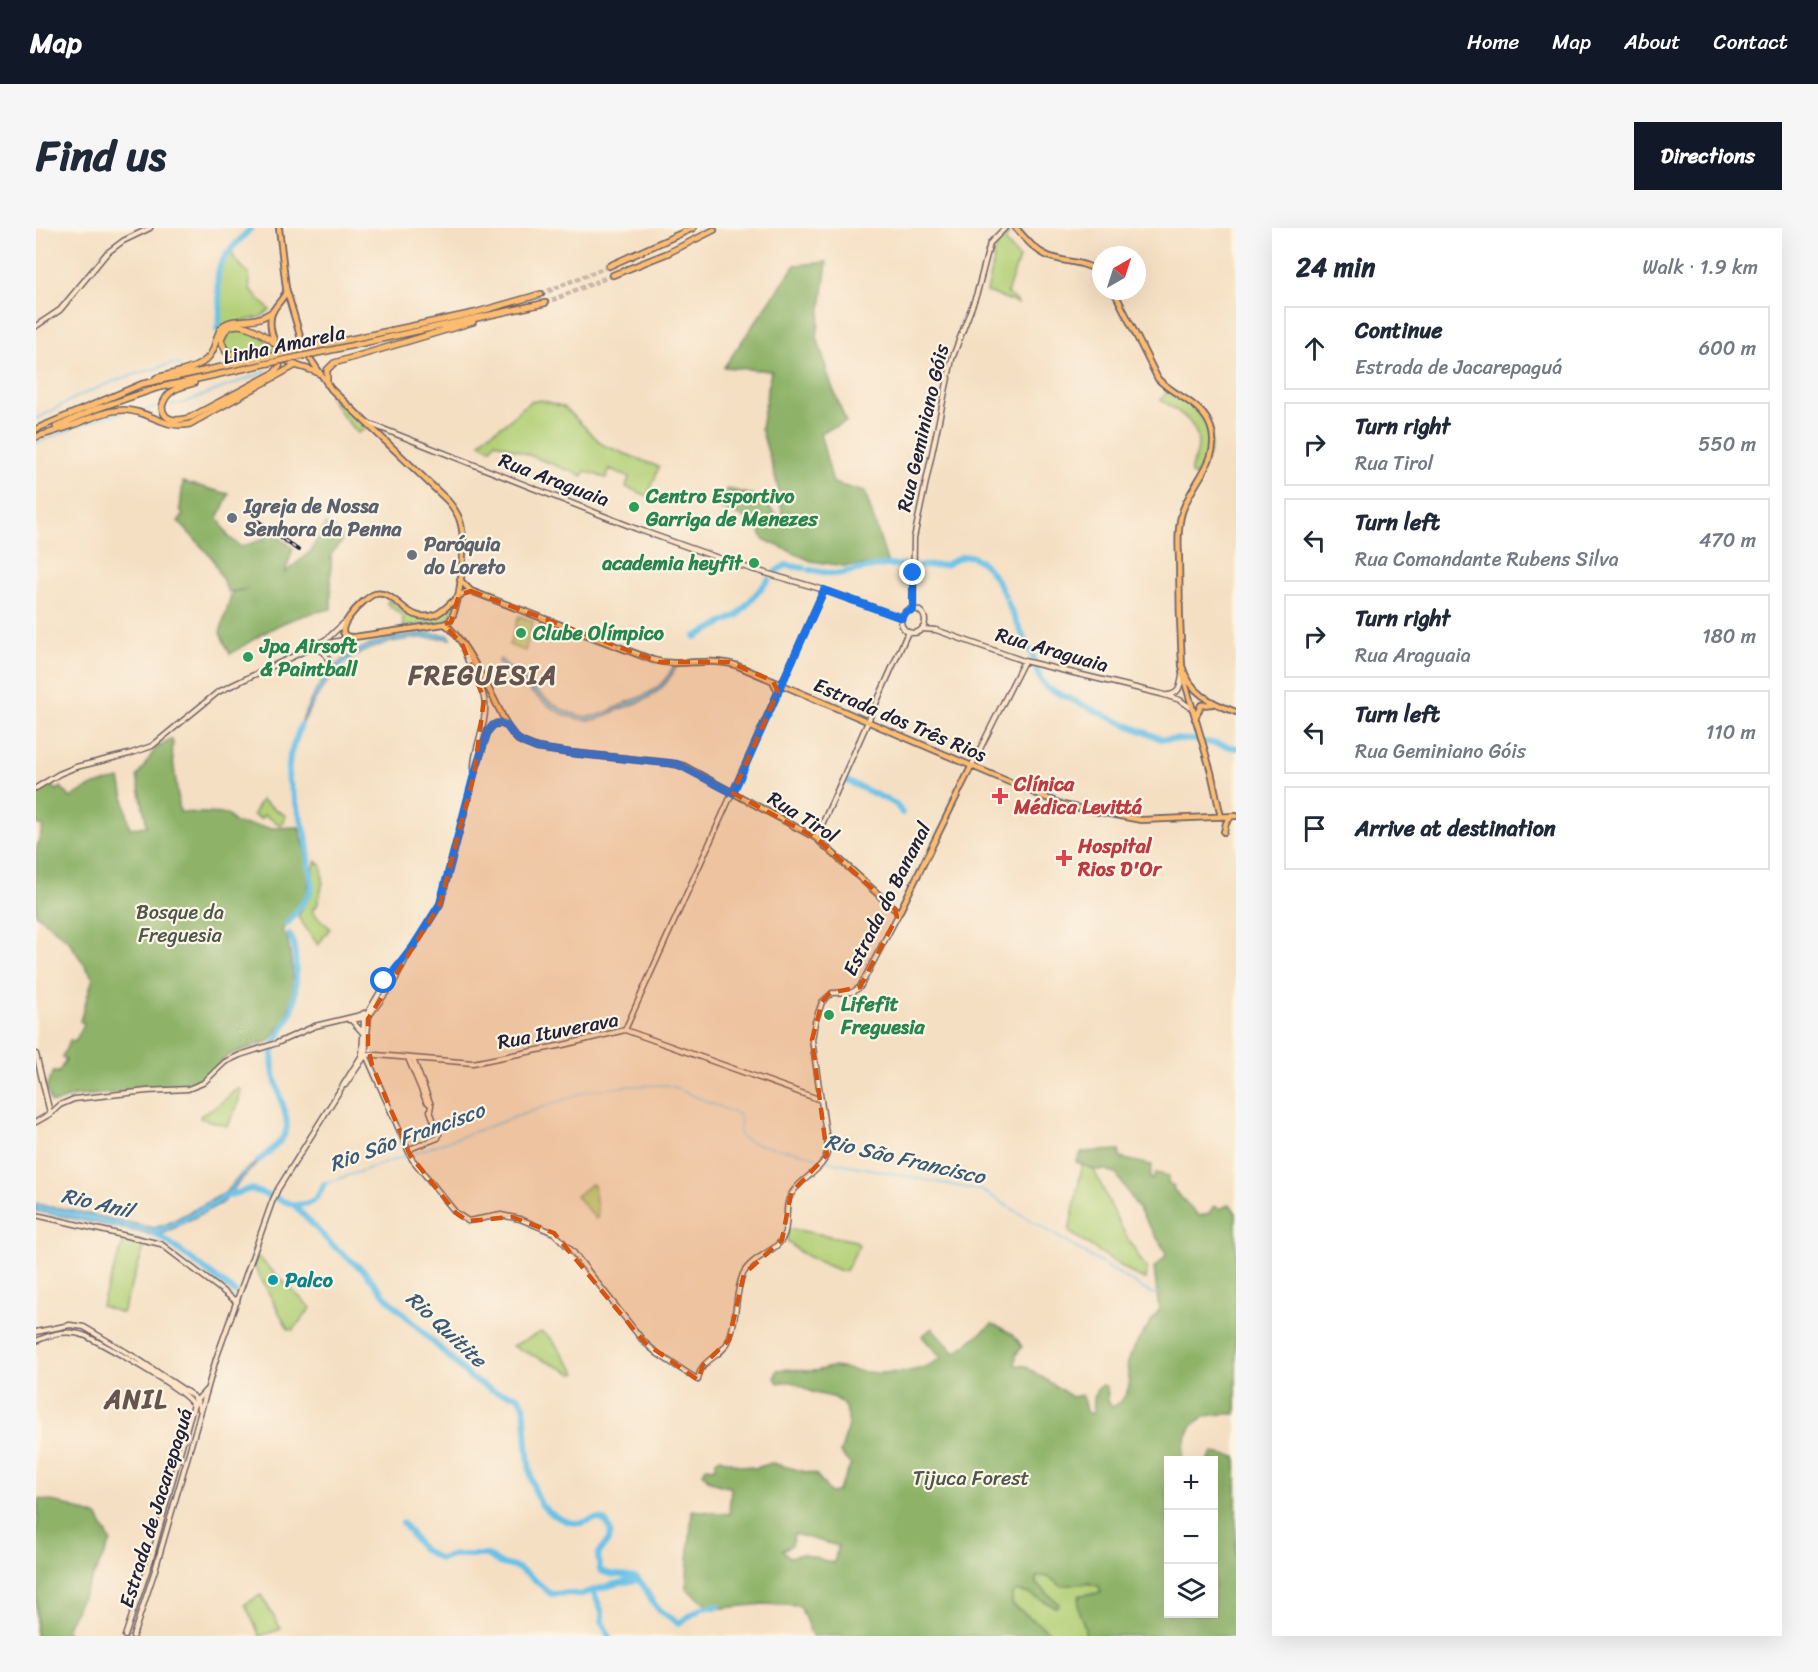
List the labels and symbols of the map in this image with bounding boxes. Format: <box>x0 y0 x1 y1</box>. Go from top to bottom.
north arrow <box>1092 246 1146 300</box>
street label: Linha Amarela <box>220 315 349 375</box>
street label: Rua Geminiano Góis <box>887 340 959 515</box>
street label: Rua Araguaia <box>494 443 614 517</box>
place label: Centro Esportivo Garriga de Menezes <box>645 479 819 537</box>
place label: Igreja de Nossa Senhora da Penna <box>243 489 403 547</box>
marker: Centro Esportivo Garriga de Menezes <box>627 500 641 514</box>
marker: Igreja de Nossa Senhora da Penna <box>225 511 239 525</box>
place label: Paróquia do Loreto <box>424 527 506 585</box>
place label: academia heyfit <box>601 546 744 581</box>
marker: Paróquia do Loreto <box>405 548 419 562</box>
marker: academia heyfit <box>747 556 761 570</box>
route end <box>899 559 925 585</box>
place label: Clube Olímpico <box>532 616 665 651</box>
street label: Rua Araguaia <box>991 617 1113 683</box>
marker: Clube Olímpico <box>514 626 528 640</box>
place label: Jpa Airsoft & Paintball <box>259 629 359 687</box>
marker: Jpa Airsoft & Paintball <box>241 650 255 664</box>
district label: FREGUESIA <box>407 652 558 698</box>
street label: Estrada dos Três Rios <box>808 668 993 773</box>
place label: Clínica Médica Levittá <box>1013 767 1142 825</box>
street label: Rua Tirol <box>761 781 847 853</box>
marker: Clínica Médica Levittá <box>991 787 1009 805</box>
street label: Estrada do Bananal <box>833 815 941 982</box>
place label: Hospital Rios D'Or <box>1077 829 1163 887</box>
marker: Hospital Rios D'Or <box>1055 849 1073 867</box>
park label: Bosque da Freguesia <box>136 895 224 953</box>
route start <box>370 967 396 993</box>
place label: Lifefit Freguesia <box>840 987 926 1045</box>
street label: Rua Ituverava <box>494 1002 622 1060</box>
marker: Lifefit Freguesia <box>822 1008 836 1022</box>
water label: Rio São Francisco <box>324 1091 492 1183</box>
water label: Rio São Francisco <box>821 1122 990 1196</box>
water label: Rio Anil <box>58 1176 141 1231</box>
place label: Palco <box>285 1263 334 1298</box>
marker: Palco <box>266 1273 280 1287</box>
water label: Rio Quitite <box>397 1281 497 1378</box>
district label: ANIL <box>103 1376 168 1422</box>
street label: Estrada de Jacarepaguá <box>109 1404 203 1612</box>
park label: Tijuca Forest <box>913 1461 1030 1496</box>

